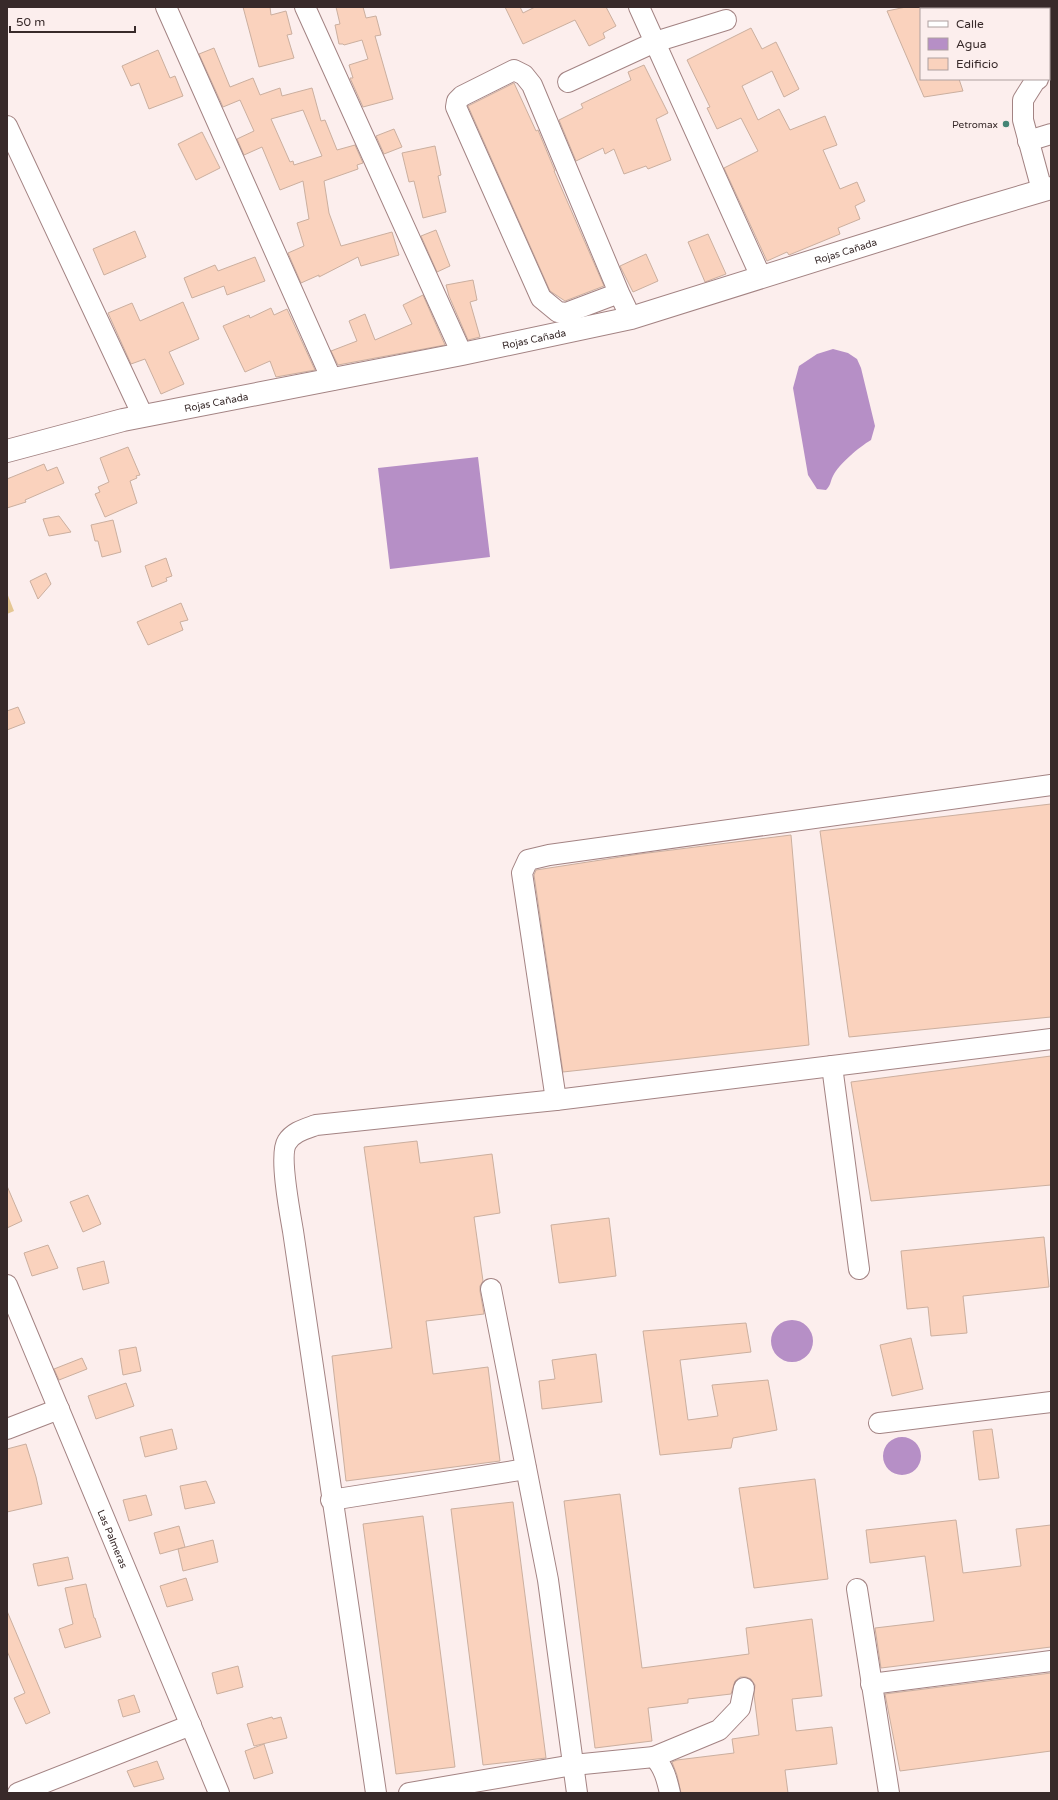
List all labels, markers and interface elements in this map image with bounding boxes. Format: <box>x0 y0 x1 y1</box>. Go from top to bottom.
scale bar <box>10 8 135 34</box>
legend <box>920 8 1050 80</box>
text: 50 m <box>16 15 45 29</box>
text: Calle <box>956 17 984 31</box>
text: Agua <box>956 37 986 51</box>
text: Edificio <box>956 57 998 71</box>
place label: Petromax <box>952 119 998 131</box>
marker: Petromax <box>1001 119 1011 129</box>
street label: Rojas Cañada <box>813 236 879 267</box>
street label: Rojas Cañada <box>501 327 567 352</box>
street label: Rojas Cañada <box>183 391 249 415</box>
street label: Las Palmeras <box>94 1508 130 1571</box>

